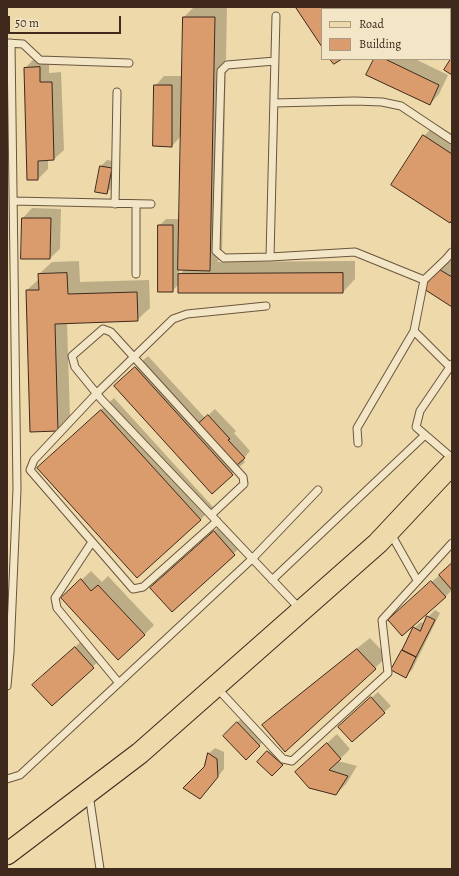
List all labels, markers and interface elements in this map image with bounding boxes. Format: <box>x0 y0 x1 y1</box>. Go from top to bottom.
scale bar <box>10 8 123 34</box>
legend <box>321 8 451 60</box>
text: 50 m <box>15 15 39 31</box>
text: Road <box>359 16 384 32</box>
text: Building <box>359 36 401 52</box>

